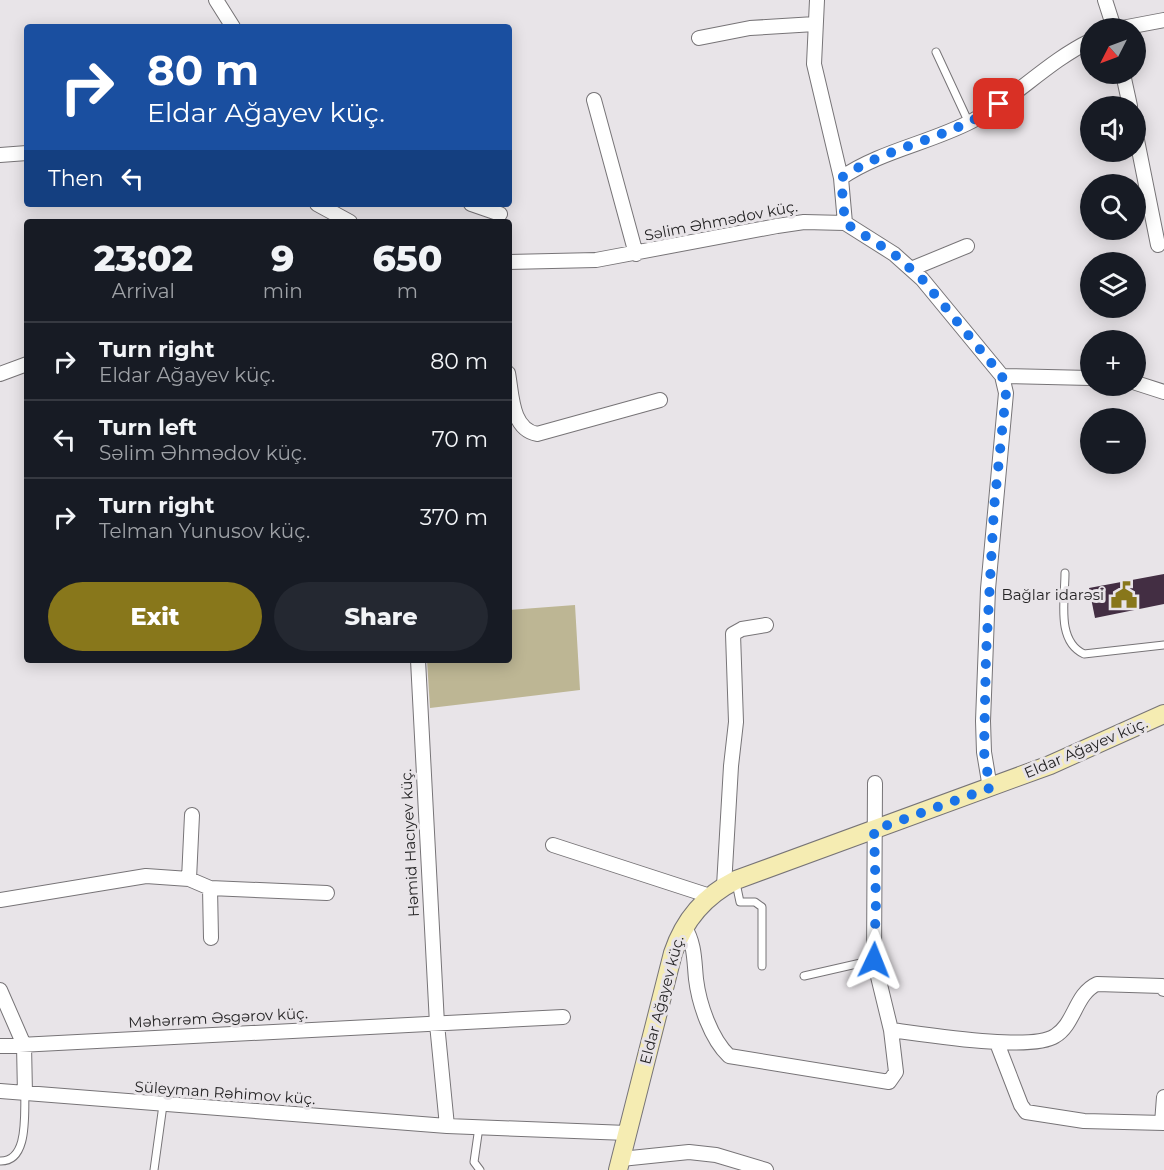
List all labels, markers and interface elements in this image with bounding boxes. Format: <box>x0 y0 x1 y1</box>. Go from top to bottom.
north arrow <box>1080 18 1146 84</box>
map controls <box>1080 18 1146 474</box>
text: 80 m <box>147 44 259 96</box>
icon: right <box>48 48 126 126</box>
pin <box>973 78 1024 129</box>
icon: arrive <box>982 87 1015 120</box>
text: Eldar Ağayev küç. <box>147 96 385 129</box>
button: sound <box>1080 96 1146 162</box>
icon: left <box>116 162 149 195</box>
text: Then <box>48 165 104 192</box>
button: search <box>1080 174 1146 240</box>
street label: Səlim Əhmədov küç. <box>643 196 799 245</box>
text: 23:02 <box>94 236 193 280</box>
text: 9 <box>271 236 294 280</box>
text: 650 <box>372 236 442 280</box>
button: layers <box>1080 252 1146 318</box>
text: Arrival <box>112 279 175 303</box>
text: min <box>263 279 303 303</box>
text: m <box>397 279 418 303</box>
button: + <box>1080 330 1146 396</box>
text: Turn right <box>99 336 214 363</box>
icon: right <box>48 345 81 378</box>
text: 80 m <box>430 348 488 375</box>
text: Eldar Ağayev küç. <box>99 363 275 387</box>
button: − <box>1080 408 1146 474</box>
text: Turn left <box>99 414 197 441</box>
icon: left <box>48 423 81 456</box>
text: 70 m <box>432 426 488 453</box>
text: Səlim Əhmədov küç. <box>99 441 307 465</box>
text: Turn right <box>99 492 214 519</box>
icon: right <box>48 501 81 534</box>
text: 370 m <box>420 504 488 531</box>
text: Telman Yunusov küç. <box>99 519 310 543</box>
public building icon: Bağlar idarəsi <box>1109 580 1139 610</box>
button: Exit <box>48 582 262 651</box>
button: Share <box>274 582 488 651</box>
place label: Bağlar idarəsi <box>1001 585 1104 604</box>
street label: Eldar Ağayev küç. <box>1021 713 1150 782</box>
street label: Həmid Hacıyev küç. <box>396 768 423 918</box>
position arrow <box>842 928 906 992</box>
street label: Eldar Ağayev küç. <box>635 934 688 1066</box>
street label: Məhərrəm Əsgərov küç. <box>128 1003 308 1032</box>
street label: Süleyman Rəhimov küç. <box>134 1077 316 1108</box>

